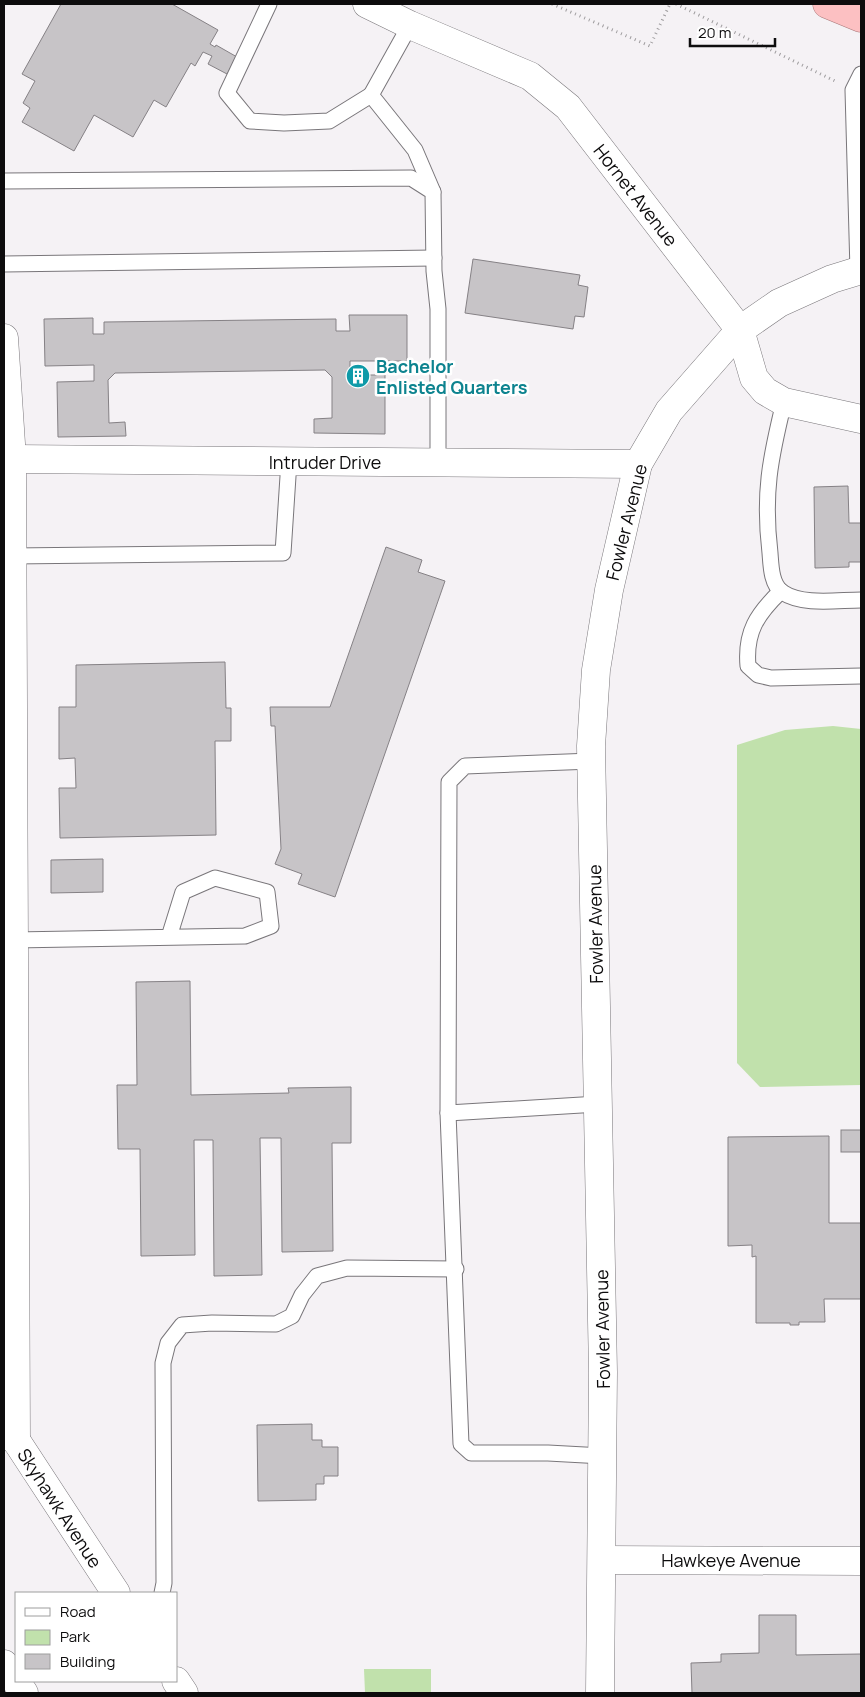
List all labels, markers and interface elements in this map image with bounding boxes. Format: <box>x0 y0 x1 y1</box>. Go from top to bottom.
scale bar <box>690 15 775 47</box>
text: 20 m <box>698 22 731 43</box>
street label: Hornet Avenue <box>589 139 683 251</box>
place label: Bachelor Enlisted Quarters <box>376 354 528 399</box>
building icon: Bachelor Enlisted Quarters <box>345 363 371 389</box>
street label: Intruder Drive <box>269 450 381 474</box>
street label: Fowler Avenue <box>600 461 652 583</box>
street label: Fowler Avenue <box>582 864 608 984</box>
street label: Fowler Avenue <box>589 1269 615 1389</box>
street label: Skyhawk Avenue <box>12 1444 108 1572</box>
street label: Hawkeye Avenue <box>661 1548 801 1572</box>
legend <box>15 1592 178 1682</box>
text: Road <box>60 1601 96 1622</box>
text: Park <box>60 1626 90 1647</box>
text: Building <box>60 1651 115 1672</box>

